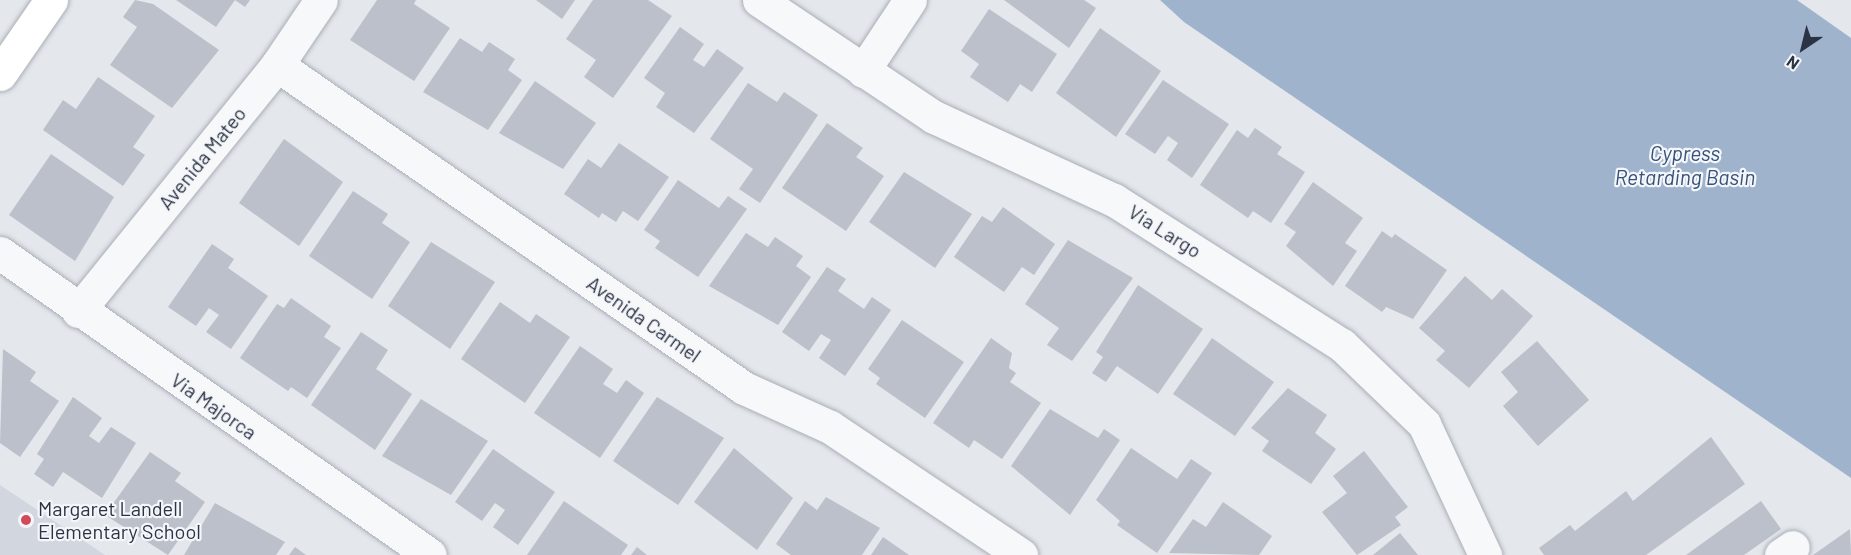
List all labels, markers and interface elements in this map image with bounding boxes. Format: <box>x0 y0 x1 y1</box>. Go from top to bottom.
north arrow <box>1773 18 1833 78</box>
text: N <box>1783 52 1802 74</box>
street label: Avenida Mateo <box>153 102 251 214</box>
water label: Cypress Retarding Basin <box>1615 140 1755 190</box>
street label: Via Largo <box>1124 199 1206 263</box>
street label: Avenida Carmel <box>582 271 706 367</box>
street label: Via Majorca <box>166 368 262 444</box>
place label: Margaret Landell Elementary School <box>38 496 201 543</box>
marker: Margaret Landell Elementary School <box>19 513 33 527</box>

